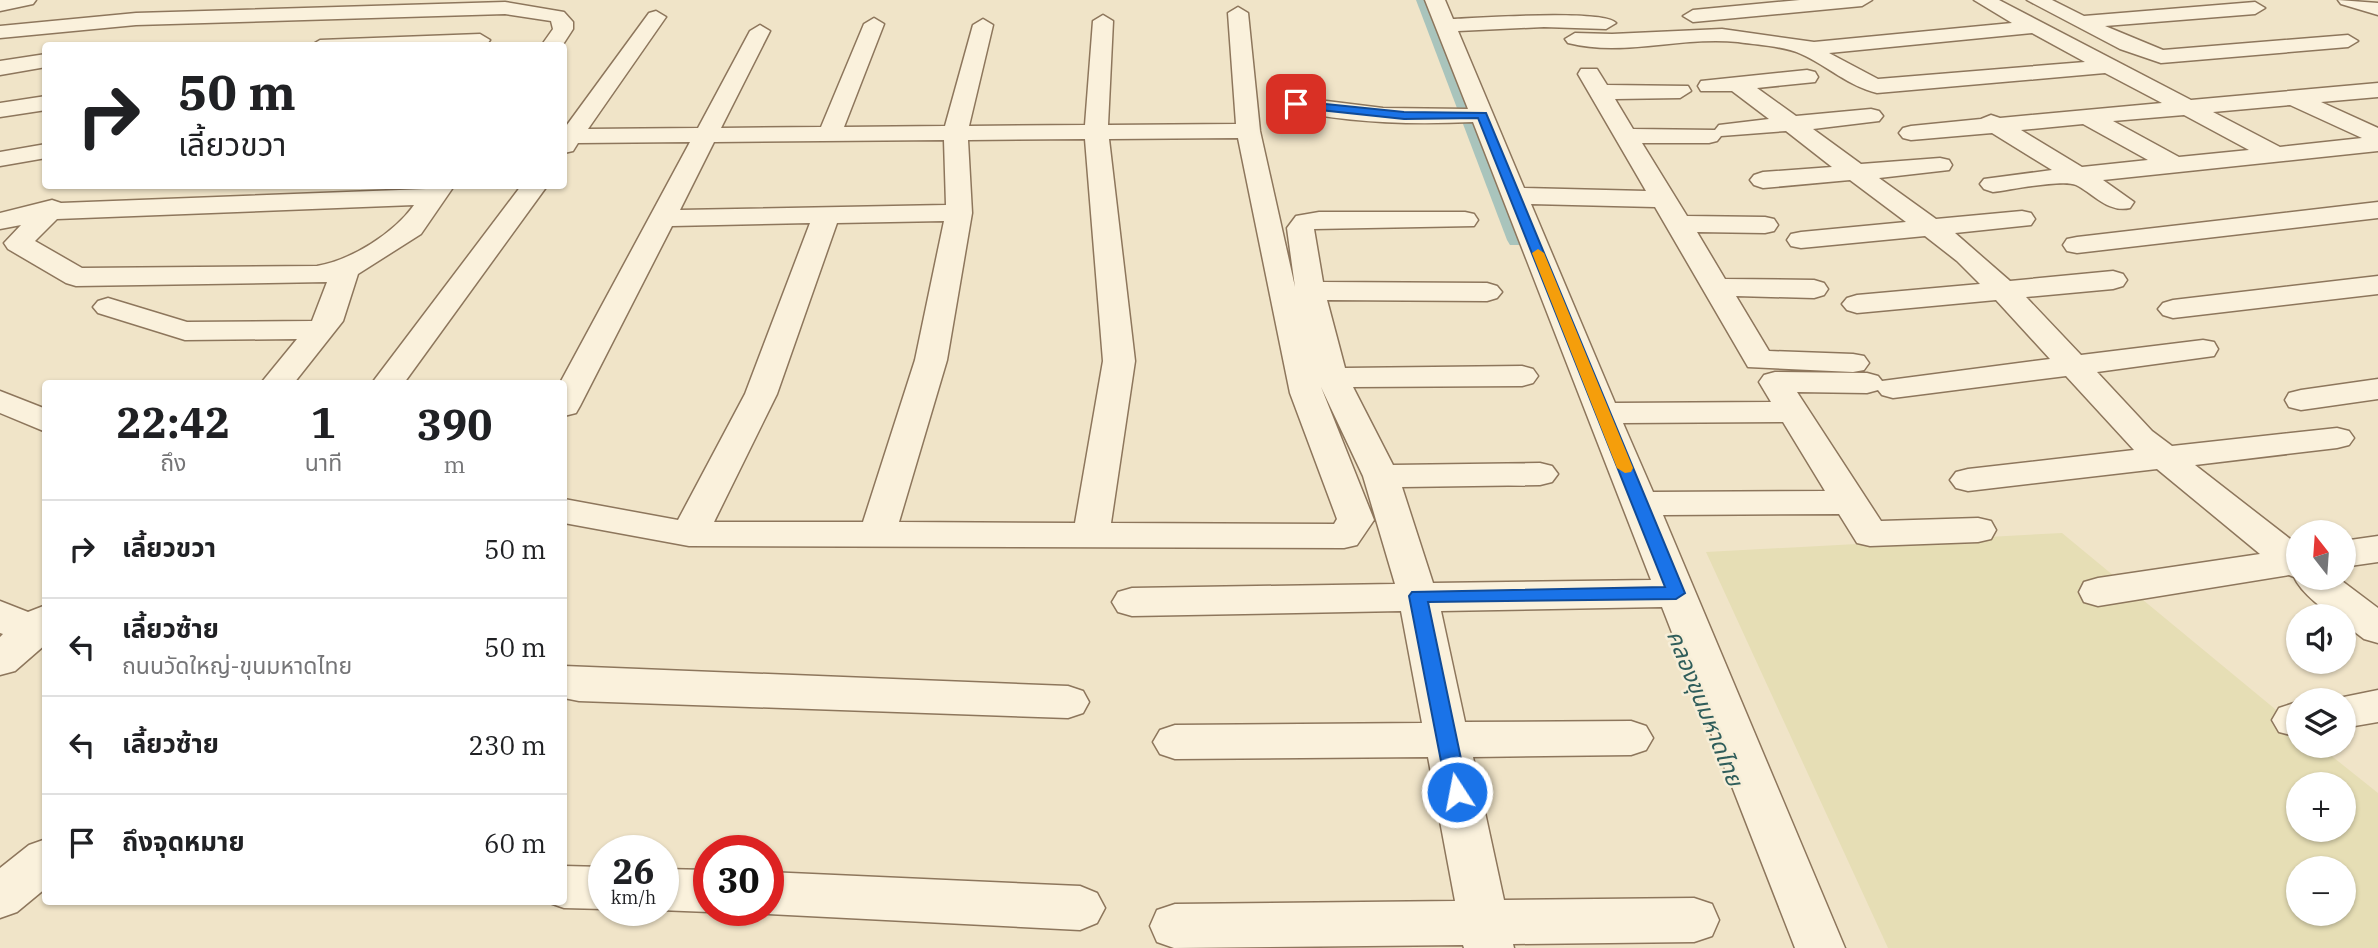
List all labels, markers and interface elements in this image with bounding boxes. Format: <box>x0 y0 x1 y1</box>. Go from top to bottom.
text: 50 m <box>178 60 296 123</box>
icon: right <box>63 70 154 161</box>
pin <box>1266 74 1326 134</box>
icon: arrive <box>1277 85 1315 123</box>
text: เลี้ยวขวา <box>178 123 286 165</box>
text: 22:42 <box>117 395 230 450</box>
text: 1 <box>311 395 336 450</box>
text: 390 <box>417 397 492 452</box>
text: ถึง <box>160 447 186 477</box>
text: นาที <box>305 447 342 477</box>
text: m <box>444 449 466 479</box>
north arrow <box>2286 520 2356 590</box>
map controls <box>2286 520 2356 926</box>
icon: right <box>63 530 101 568</box>
text: เลี้ยวขวา <box>122 530 216 564</box>
text: 50 m <box>484 532 546 566</box>
button: sound <box>2286 604 2356 674</box>
text: เลี้ยวซ้าย <box>122 611 219 645</box>
water label: คลองขุนมหาดไทย <box>1661 625 1751 791</box>
icon: left <box>63 628 101 666</box>
text: 50 m <box>484 630 546 664</box>
text: ถนนวัดใหญ่-ขุนมหาดไทย <box>122 650 352 680</box>
button: layers <box>2286 688 2356 758</box>
icon: left <box>63 726 101 764</box>
text: เลี้ยวซ้าย <box>122 726 219 760</box>
text: 230 m <box>468 728 546 762</box>
position arrow <box>1420 755 1494 829</box>
button: + <box>2286 772 2356 842</box>
icon: arrive <box>63 824 101 862</box>
text: ถึงจุดหมาย <box>122 824 245 858</box>
text: 60 m <box>484 826 546 860</box>
speed limit sign: 30 <box>693 835 784 926</box>
text: 26 <box>612 848 655 894</box>
button: − <box>2286 856 2356 926</box>
text: km/h <box>611 886 656 909</box>

